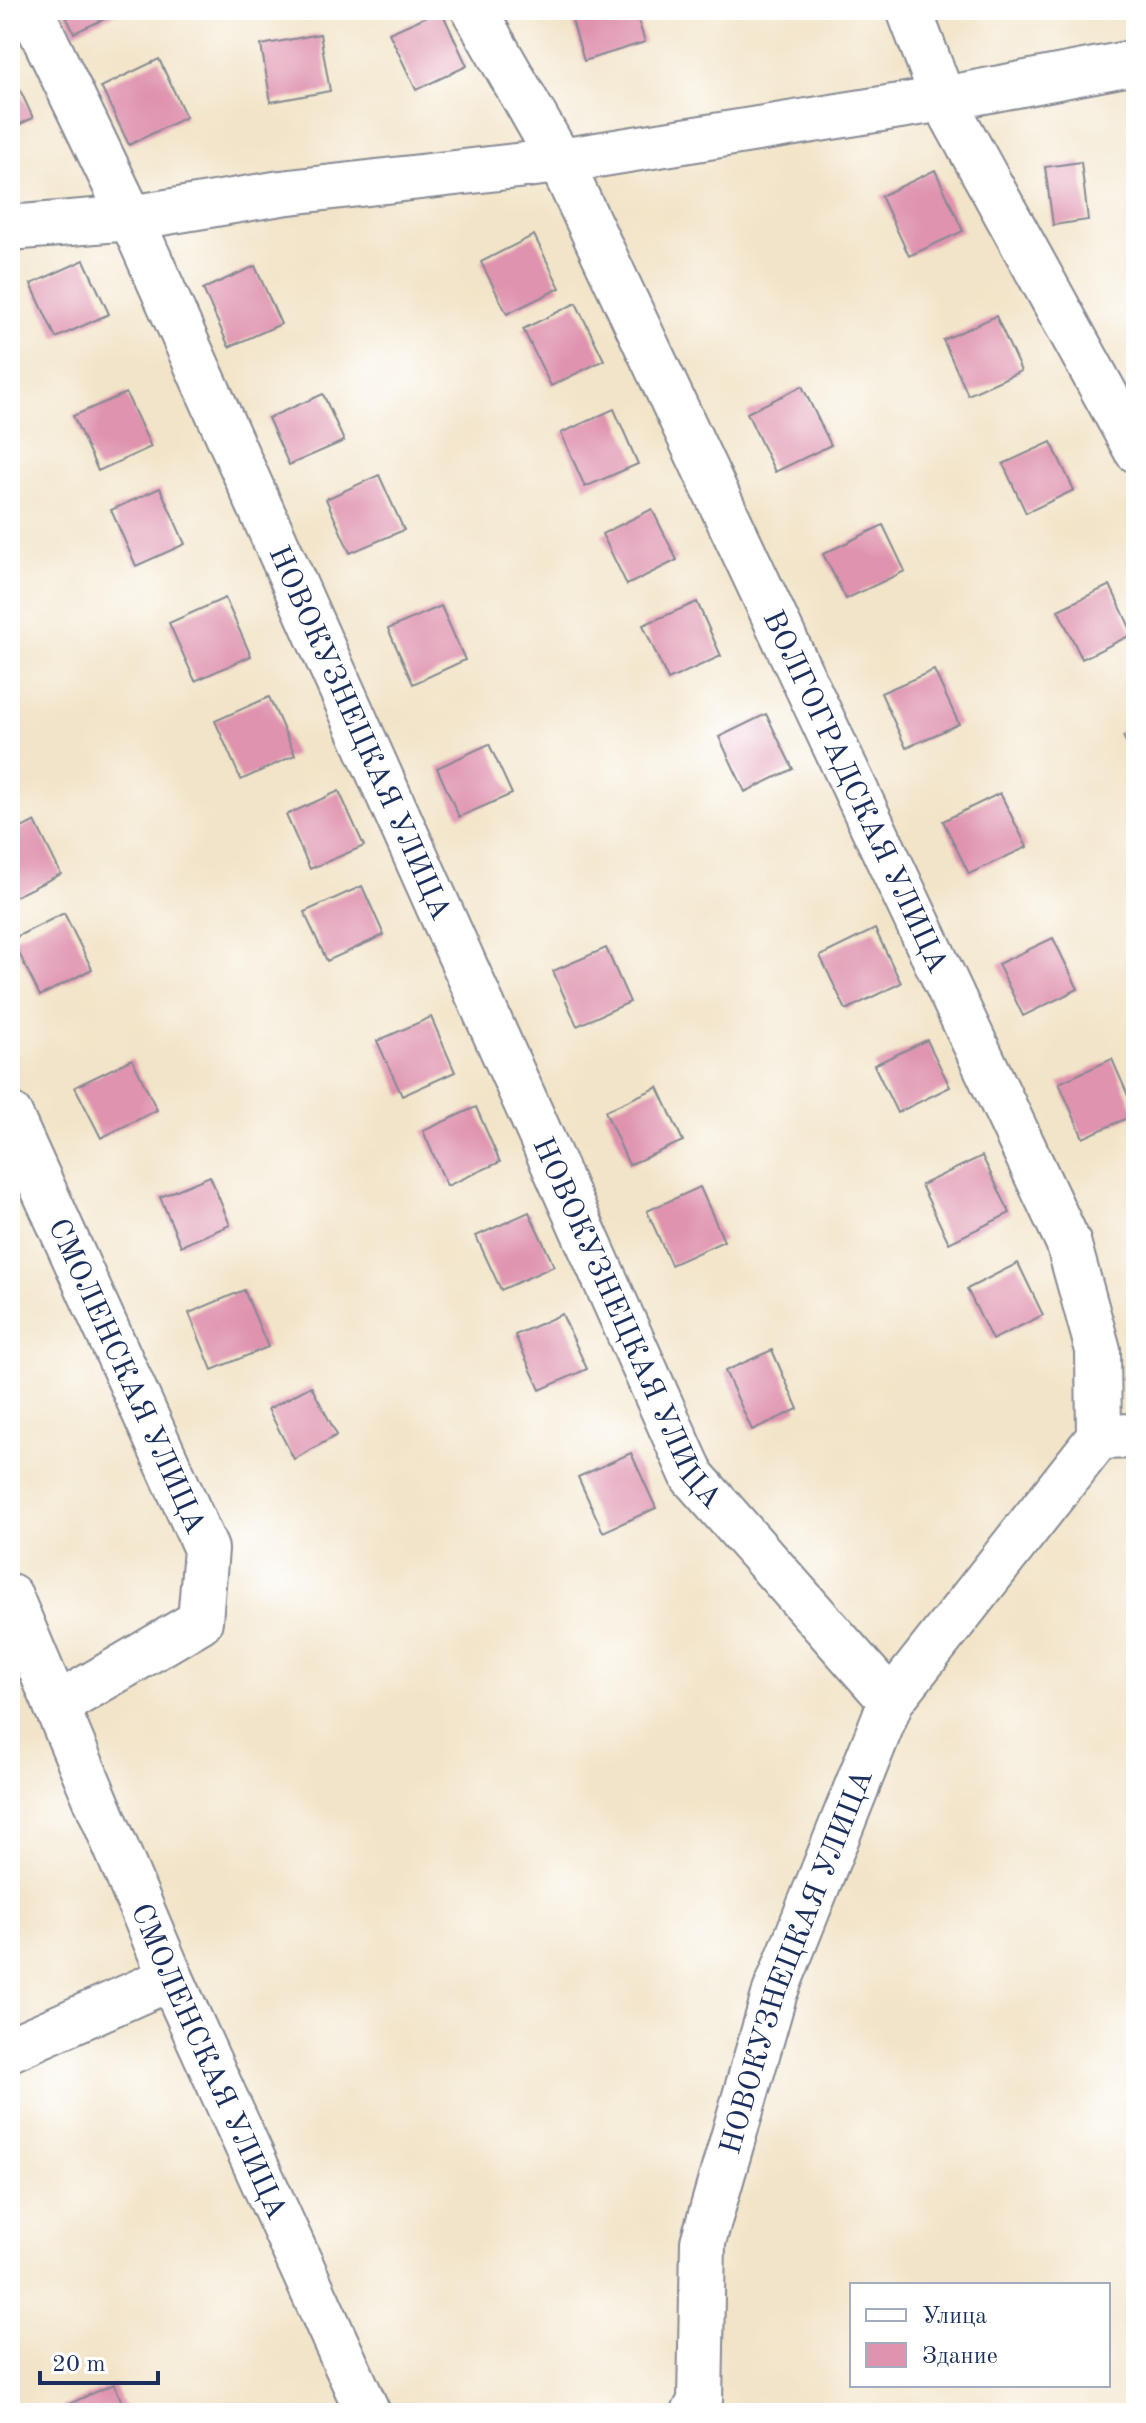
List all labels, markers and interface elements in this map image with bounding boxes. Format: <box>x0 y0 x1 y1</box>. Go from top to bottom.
street label: НОВОКУЗНЕЦКАЯ УЛИЦА <box>262 542 455 925</box>
street label: ВОЛГОГРАДСКАЯ УЛИЦА <box>756 606 952 978</box>
street label: НОВОКУЗНЕЦКАЯ УЛИЦА <box>526 1133 726 1515</box>
street label: СМОЛЕНСКАЯ УЛИЦА <box>42 1214 210 1539</box>
street label: НОВОКУЗНЕЦКАЯ УЛИЦА <box>716 1766 879 2158</box>
street label: СМОЛЕНСКАЯ УЛИЦА <box>124 1900 291 2224</box>
legend <box>850 2283 1110 2387</box>
text: Улица <box>922 2305 987 2329</box>
scale bar <box>40 2335 158 2385</box>
text: Здание <box>922 2345 998 2369</box>
text: 20 m <box>52 2353 106 2377</box>

